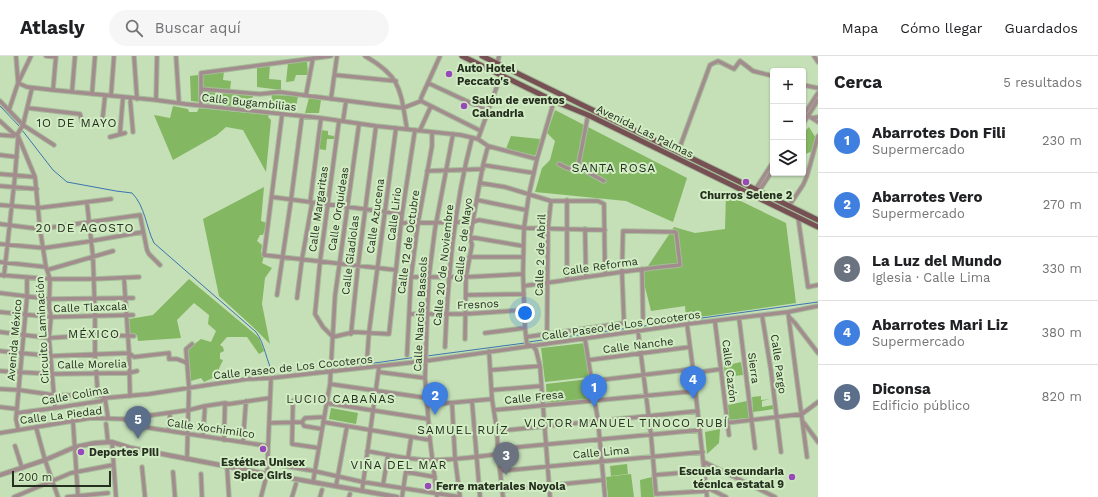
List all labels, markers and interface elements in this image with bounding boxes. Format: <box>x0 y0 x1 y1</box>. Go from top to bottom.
search box <box>109 10 389 46</box>
text: Atlasly <box>20 16 85 39</box>
icon: search <box>123 17 145 39</box>
text: Buscar aquí <box>155 19 241 37</box>
text: Mapa <box>842 20 878 36</box>
text: Cómo llegar <box>900 20 983 36</box>
text: Guardados <box>1005 20 1078 36</box>
place label: Auto Hotel Peccato's <box>457 62 516 88</box>
map controls <box>770 68 806 176</box>
button: + <box>770 68 806 104</box>
marker: Auto Hotel Peccato's <box>444 69 454 79</box>
text: Cerca <box>834 72 882 92</box>
text: 5 resultados <box>1003 75 1082 90</box>
street label: Calle Bugambilias <box>201 91 297 114</box>
place label: Salón de eventos Calandria <box>472 94 565 120</box>
marker: Salón de eventos Calandria <box>459 101 469 111</box>
street label: Avenida Las Palmas <box>594 102 696 161</box>
button: − <box>770 104 806 140</box>
district label: 1O DE MAYO <box>36 116 118 130</box>
text: Abarrotes Don Fili <box>872 124 1006 142</box>
text: 1 <box>844 133 850 148</box>
text: 230 m <box>1042 133 1082 148</box>
button: layers <box>770 140 806 176</box>
text: Supermercado <box>872 142 965 157</box>
district label: SANTA ROSA <box>572 161 656 175</box>
street label: Calle Margaritas <box>306 165 331 253</box>
street label: Calle Orquídeas <box>325 166 352 252</box>
marker: Churros Selene 2 <box>741 177 751 187</box>
street label: Calle Azucena <box>364 178 387 254</box>
street label: Calle Lirio <box>385 186 404 242</box>
text: Abarrotes Vero <box>872 188 982 206</box>
street label: Calle 12 de Octubre <box>395 189 422 295</box>
place label: Churros Selene 2 <box>700 189 793 202</box>
street label: Calle 5 de Mayo <box>452 197 475 283</box>
text: 2 <box>843 197 851 212</box>
text: 270 m <box>1043 197 1082 212</box>
street label: Calle 20 de Noviembre <box>431 204 456 327</box>
text: Supermercado <box>872 206 965 221</box>
street label: Calle 2 de Abril <box>533 213 548 296</box>
street label: Calle Gladiolas <box>339 214 362 296</box>
district label: 20 DE AGOSTO <box>35 221 135 235</box>
text: La Luz del Mundo <box>872 252 1002 270</box>
street label: Calle Reforma <box>562 255 639 278</box>
street label: Calle Narciso Bassols <box>411 256 430 372</box>
text: 3 <box>843 261 851 276</box>
text: 330 m <box>1042 261 1082 276</box>
text: Iglesia · Calle Lima <box>872 270 990 285</box>
street label: Circuito Laminación <box>33 276 52 384</box>
street label: Fresnos <box>457 297 500 312</box>
street label: Avenida México <box>4 298 25 382</box>
street label: Calle Tlaxcala <box>53 300 127 315</box>
your location <box>515 303 535 323</box>
street label: Calle Paseo de Los Cocoteros <box>541 308 701 343</box>
text: Abarrotes Mari Liz <box>872 316 1008 334</box>
text: 4 <box>843 325 851 340</box>
text: 380 m <box>1042 325 1082 340</box>
district label: MÉXICO <box>68 327 120 341</box>
street label: Calle Pargo <box>768 333 789 395</box>
text: Supermercado <box>872 334 965 349</box>
street label: Calle Nanche <box>602 335 674 356</box>
street label: Calle Cazón <box>719 339 740 403</box>
street label: Sierra <box>745 352 762 384</box>
street label: Calle Paseo de Los Cocoteros <box>213 353 374 382</box>
street label: Calle Morelia <box>57 357 127 372</box>
pin: 4 <box>680 366 706 399</box>
pin: 1 <box>581 374 607 407</box>
text: Diconsa <box>872 380 931 398</box>
pin: 2 <box>422 382 448 415</box>
street label: Calle Colima <box>41 383 110 408</box>
street label: Calle Fresa <box>504 388 564 407</box>
text: 5 <box>843 389 851 404</box>
text: 820 m <box>1042 389 1082 404</box>
district label: LUCIO CABAÑAS <box>286 392 396 406</box>
text: Edificio público <box>872 398 970 413</box>
street label: Calle La Piedad <box>19 404 103 427</box>
pin: 5 <box>125 406 151 439</box>
street label: Calle Xochimilco <box>166 416 256 441</box>
district label: VICTOR MANUEL TINOCO RUBÍ <box>524 416 728 430</box>
district label: SAMUEL RUÍZ <box>417 423 509 437</box>
pin: 3 <box>493 442 519 475</box>
marker: Estética Unisex Spice Girls <box>258 444 268 454</box>
street label: Calle Lima <box>572 444 630 461</box>
place label: Deportes Pili <box>89 446 159 459</box>
marker: Deportes Pili <box>76 447 86 457</box>
place label: Estética Unisex Spice Girls <box>221 456 305 482</box>
district label: VIÑA DEL MAR <box>350 458 448 472</box>
place label: Escuela secundaria técnica estatal 9 <box>679 465 785 491</box>
scale bar <box>12 469 111 488</box>
text: 200 m <box>18 471 52 484</box>
marker: Escuela secundaria técnica estatal 9 <box>787 472 797 482</box>
place label: Ferre materiales Noyola <box>436 480 566 493</box>
marker: Ferre materiales Noyola <box>423 481 433 491</box>

